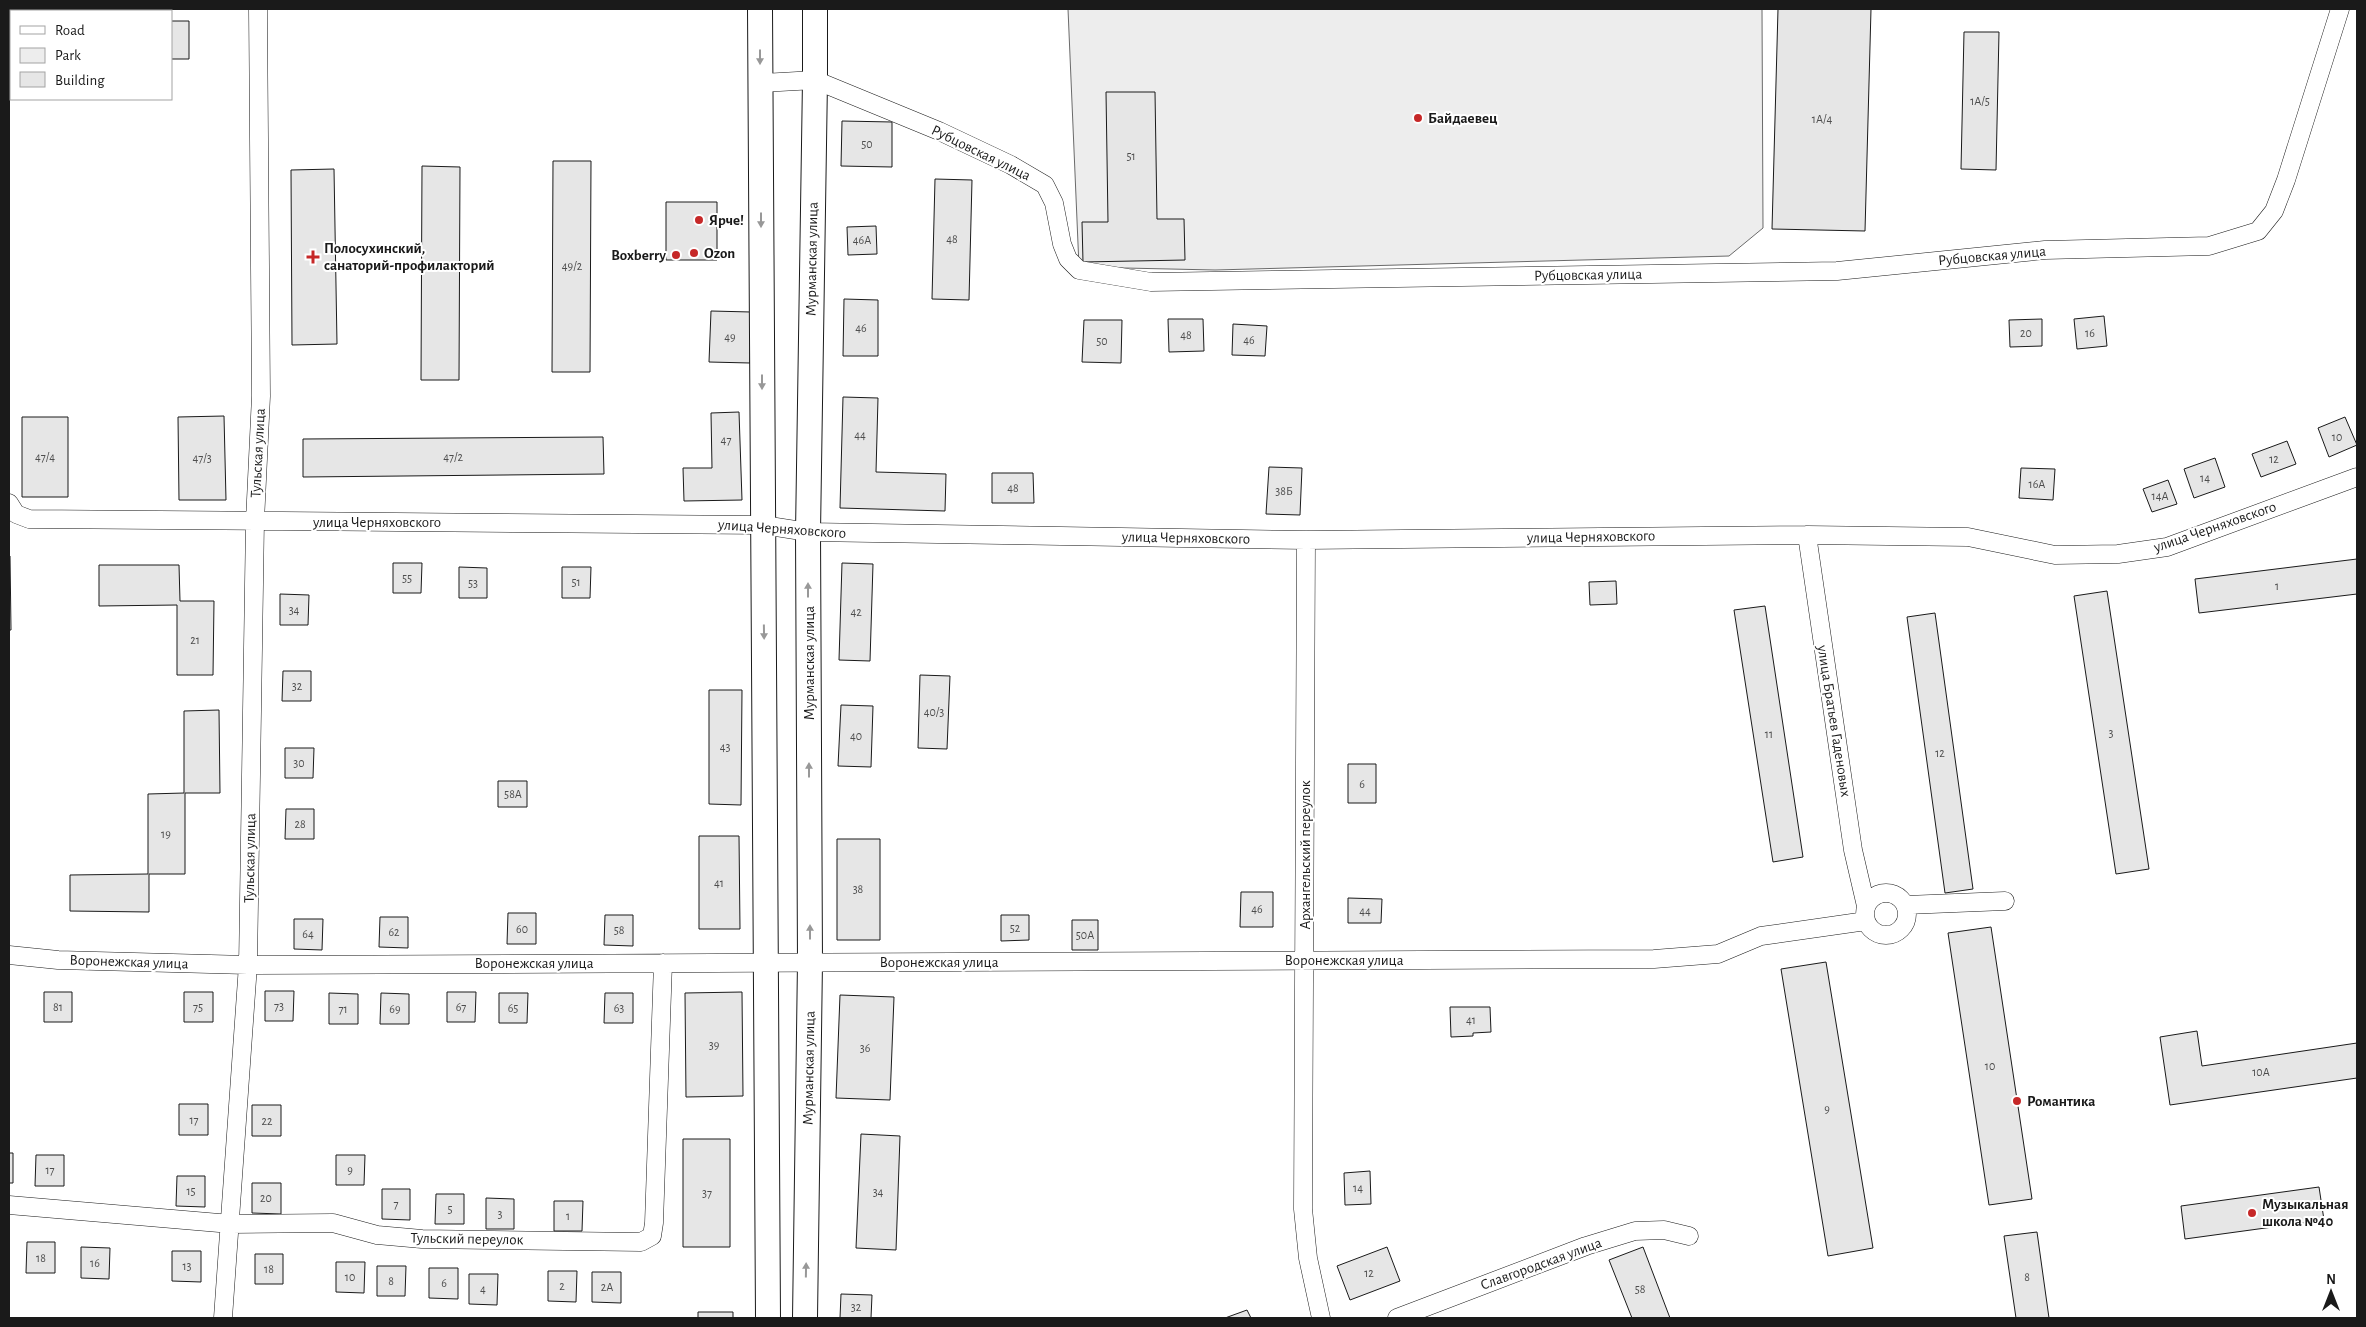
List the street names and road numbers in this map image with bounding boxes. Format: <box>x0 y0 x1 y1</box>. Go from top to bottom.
street label: Рубцовская улица <box>929 123 1033 184</box>
street label: Мурманская улица <box>804 202 820 316</box>
street label: Рубцовская улица <box>1937 244 2047 268</box>
street label: Рубцовская улица <box>1534 267 1642 283</box>
street label: Тульская улица <box>248 408 268 498</box>
street label: улица Черняховского <box>2151 499 2278 555</box>
street label: улица Черняховского <box>312 515 441 530</box>
street label: улица Черняховского <box>717 517 846 541</box>
street label: улица Черняховского <box>1526 528 1655 546</box>
street label: улица Черняховского <box>1121 529 1250 547</box>
street label: Мурманская улица <box>802 606 817 720</box>
street label: улица Братьев Гаденовых <box>1814 643 1853 798</box>
street label: Архангельский переулок <box>1298 780 1313 930</box>
street label: Тульская улица <box>242 813 258 903</box>
street label: Воронежская улица <box>69 952 189 972</box>
street label: Воронежская улица <box>1284 953 1404 968</box>
street label: Воронежская улица <box>879 955 999 970</box>
street label: Воронежская улица <box>474 956 594 971</box>
street label: Мурманская улица <box>801 1011 817 1125</box>
street label: Тульский переулок <box>411 1231 524 1247</box>
street label: Славгородская улица <box>1478 1235 1604 1293</box>

